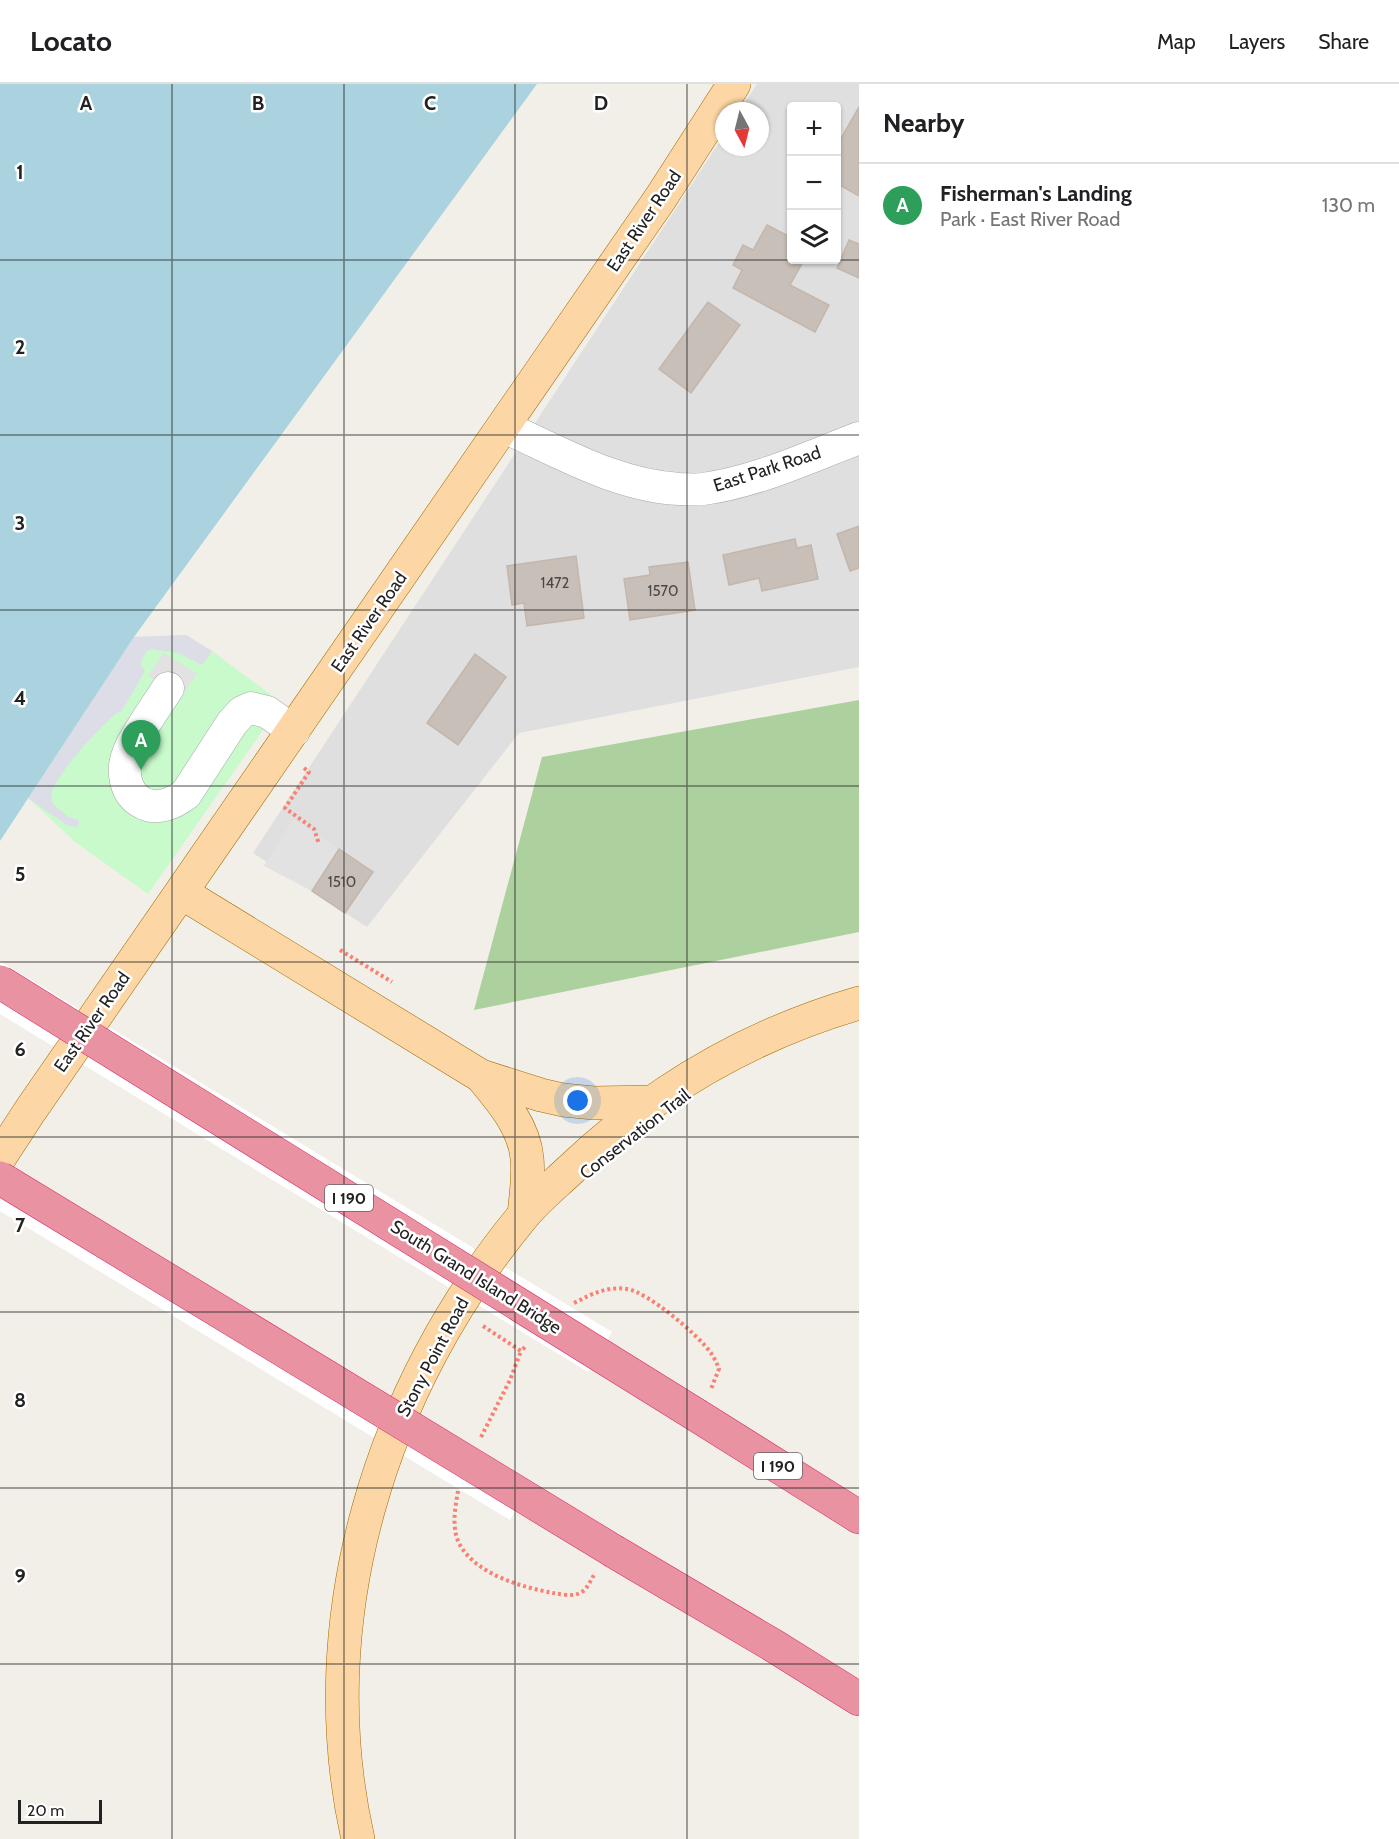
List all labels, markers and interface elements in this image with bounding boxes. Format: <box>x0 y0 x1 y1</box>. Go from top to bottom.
text: Locato <box>30 24 112 58</box>
text: Map <box>1157 29 1196 54</box>
text: Layers <box>1229 29 1285 54</box>
text: Share <box>1318 29 1369 54</box>
text: A <box>80 91 93 115</box>
text: B <box>252 91 264 115</box>
text: C <box>424 91 436 115</box>
text: D <box>594 91 608 115</box>
north arrow <box>715 102 769 156</box>
map controls <box>787 102 841 264</box>
button: + <box>787 102 841 156</box>
text: Nearby <box>883 107 964 139</box>
button: − <box>787 156 841 210</box>
text: 1 <box>16 160 24 184</box>
street label: East River Road <box>602 166 686 276</box>
text: Fisherman's Landing <box>940 180 1132 207</box>
text: A <box>896 193 909 217</box>
text: 130 m <box>1322 193 1375 217</box>
text: Park · East River Road <box>940 207 1120 231</box>
button: layers <box>787 210 841 264</box>
text: 2 <box>15 335 25 359</box>
street label: East Park Road <box>710 441 824 497</box>
text: 3 <box>15 511 25 535</box>
street label: East River Road <box>326 568 412 676</box>
house number: 1472 <box>541 574 570 592</box>
house number: 1570 <box>648 582 678 600</box>
text: 4 <box>14 686 26 710</box>
pin: A <box>122 720 160 770</box>
text: 5 <box>15 862 25 886</box>
house number: 1510 <box>328 873 356 891</box>
street label: East River Road <box>49 968 135 1076</box>
text: 6 <box>14 1037 26 1061</box>
street label: Conservation Trail <box>575 1083 695 1184</box>
your location <box>563 1086 592 1115</box>
road number: I 190 <box>325 1185 373 1211</box>
text: 7 <box>15 1213 26 1237</box>
street label: South Grand Island Bridge <box>387 1215 565 1339</box>
street label: Stony Point Road <box>392 1294 474 1420</box>
text: 8 <box>14 1388 26 1412</box>
road number: I 190 <box>754 1453 802 1479</box>
text: 9 <box>14 1564 26 1588</box>
scale bar <box>18 1797 102 1824</box>
text: 20 m <box>27 1801 64 1820</box>

